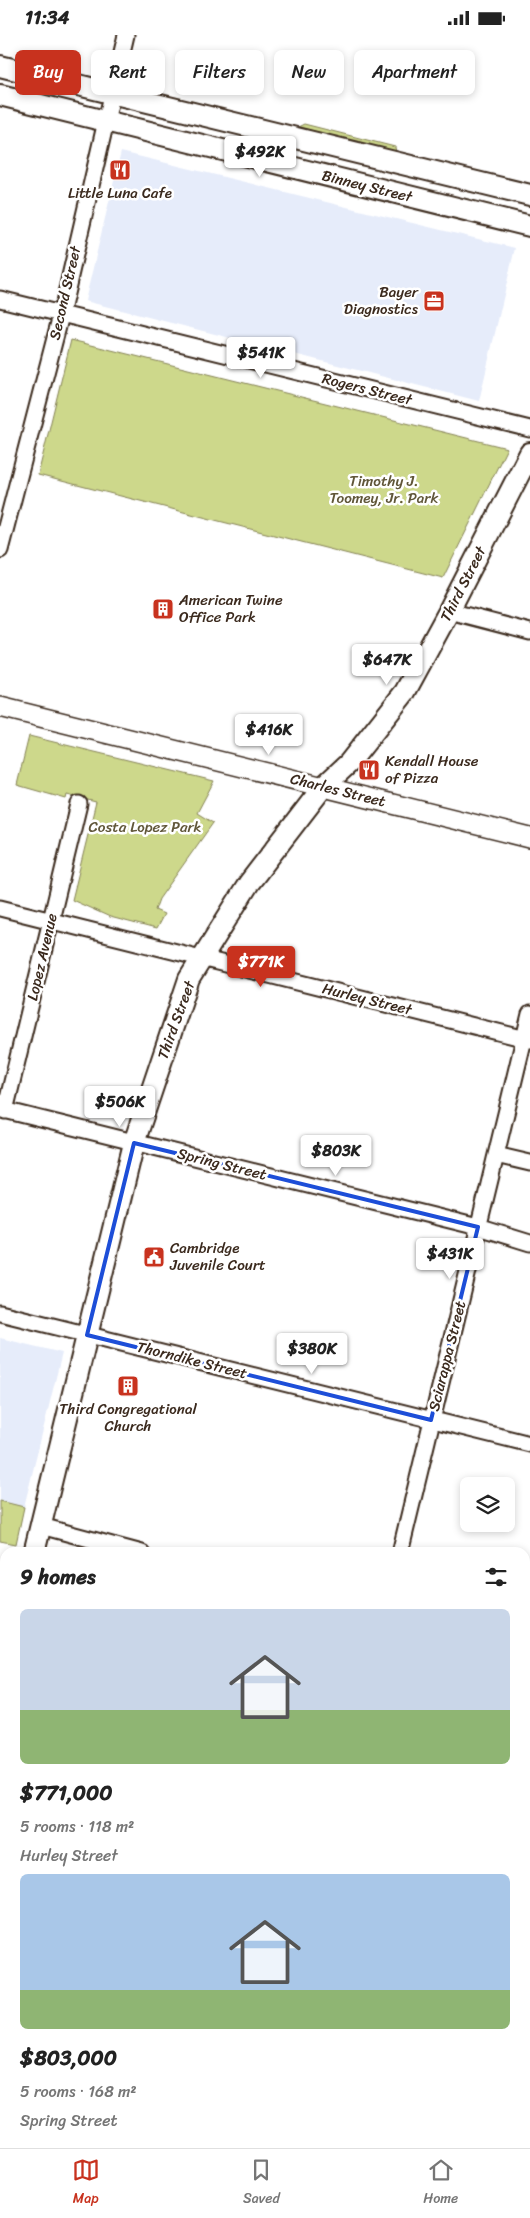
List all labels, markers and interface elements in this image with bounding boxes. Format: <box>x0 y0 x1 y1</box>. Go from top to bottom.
text: 11:34 <box>25 1 69 34</box>
chip: Buy <box>15 50 81 95</box>
chip: Rent <box>91 50 165 95</box>
chip: Filters <box>175 50 264 95</box>
chip: New <box>274 50 344 95</box>
chip: Apartment <box>354 50 475 95</box>
pin: $492K <box>225 135 295 178</box>
text: $492K <box>235 137 285 166</box>
restaurant icon: Little Luna Cafe <box>108 158 132 182</box>
street label: Binney Street <box>319 162 416 210</box>
place label: Little Luna Cafe <box>68 180 172 206</box>
street label: Second Street <box>42 243 89 343</box>
place label: Bayer Diagnostics <box>344 279 419 322</box>
office icon: Bayer Diagnostics <box>422 289 446 313</box>
pin: $541K <box>226 337 296 379</box>
text: $541K <box>237 338 285 367</box>
street label: Rogers Street <box>319 365 416 413</box>
park label: Timothy J. Toomey, Jr. Park <box>330 468 438 511</box>
street label: Third Street <box>433 541 494 626</box>
place label: American Twine Office Park <box>178 587 283 630</box>
building icon: American Twine Office Park <box>151 597 175 621</box>
pin: $647K <box>352 643 422 686</box>
text: $647K <box>363 645 411 674</box>
pin: $416K <box>234 713 304 756</box>
text: $416K <box>246 715 292 744</box>
place label: Kendall House of Pizza <box>385 748 479 791</box>
restaurant icon: Kendall House of Pizza <box>357 758 381 782</box>
street label: Charles Street <box>288 766 389 814</box>
park label: Costa Lopez Park <box>88 814 202 840</box>
street label: Lopez Avenue <box>19 910 65 1003</box>
pin: $771K <box>226 945 296 988</box>
text: $771K <box>238 947 284 976</box>
street label: Hurley Street <box>319 975 415 1023</box>
street label: Third Street <box>150 976 203 1063</box>
pin: $506K <box>85 1085 155 1128</box>
text: $506K <box>95 1087 145 1116</box>
pin: $803K <box>301 1135 371 1177</box>
text: $803K <box>311 1136 361 1165</box>
street label: Spring Street <box>175 1140 270 1188</box>
place label: Cambridge Juvenile Court <box>169 1235 266 1278</box>
pin: $431K <box>415 1237 485 1280</box>
text: $431K <box>427 1239 473 1268</box>
public building icon: Cambridge Juvenile Court <box>142 1245 166 1269</box>
street label: Sciarappa Street <box>421 1298 473 1414</box>
pin: $380K <box>277 1333 347 1375</box>
street label: Thorndike Street <box>134 1334 250 1386</box>
text: $380K <box>287 1334 337 1363</box>
building icon: Third Congregational Church <box>116 1374 140 1398</box>
place label: Third Congregational Church <box>59 1396 197 1439</box>
map controls <box>460 1477 515 1532</box>
button: layers <box>460 1477 515 1532</box>
text: 9 homes <box>20 1558 96 1596</box>
icon: filters <box>482 1563 510 1591</box>
icon: home <box>220 1642 310 1732</box>
text: $771,000 <box>20 1774 113 1812</box>
text: 5 rooms · 118 m² <box>20 1812 134 1841</box>
text: Hurley Street <box>20 1841 118 1870</box>
icon: home <box>220 1907 310 1997</box>
text: $803,000 <box>20 2039 117 2077</box>
text: 5 rooms · 168 m² <box>20 2077 137 2106</box>
text: Spring Street <box>20 2106 117 2135</box>
tab: Map <box>72 2156 100 2211</box>
tab: Saved <box>243 2156 280 2211</box>
tab: Home <box>423 2156 458 2211</box>

